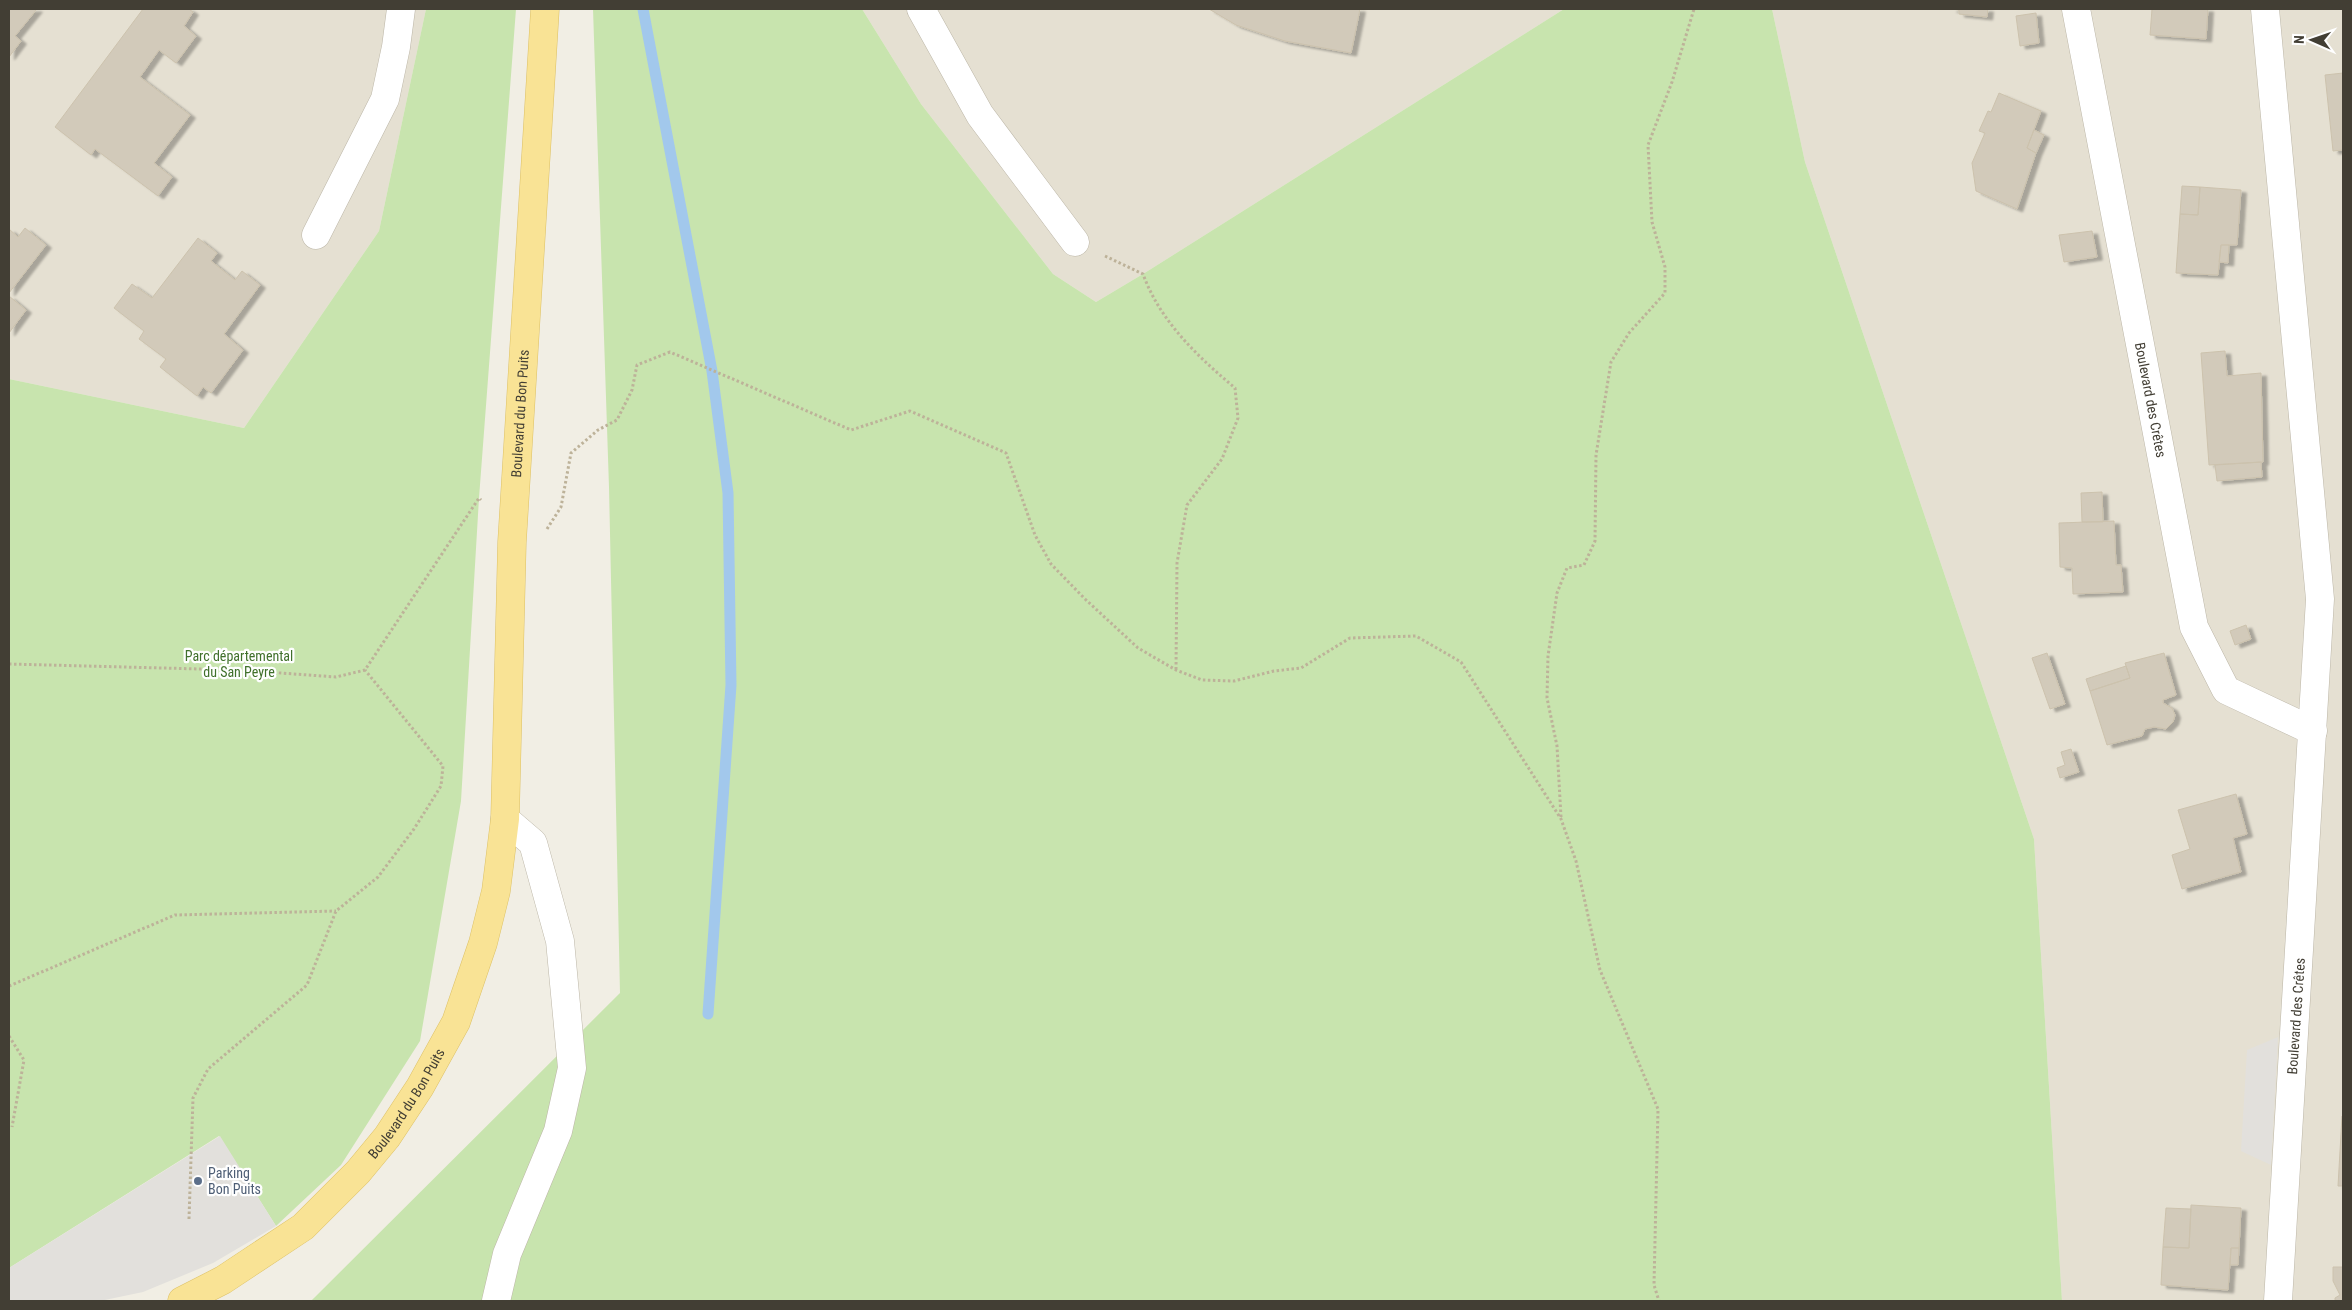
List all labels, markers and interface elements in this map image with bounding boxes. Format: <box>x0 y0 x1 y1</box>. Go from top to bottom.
north arrow <box>2287 15 2337 65</box>
text: N <box>2291 35 2307 44</box>
street label: Boulevard des Crêtes <box>2132 341 2169 459</box>
street label: Boulevard du Bon Puits <box>508 349 532 478</box>
park label: Parc départemental du San Peyre <box>185 648 293 680</box>
street label: Boulevard des Crêtes <box>2284 957 2308 1075</box>
street label: Boulevard du Bon Puits <box>365 1046 448 1162</box>
place label: Parking Bon Puits <box>208 1165 261 1197</box>
marker: Parking Bon Puits <box>192 1175 204 1187</box>

